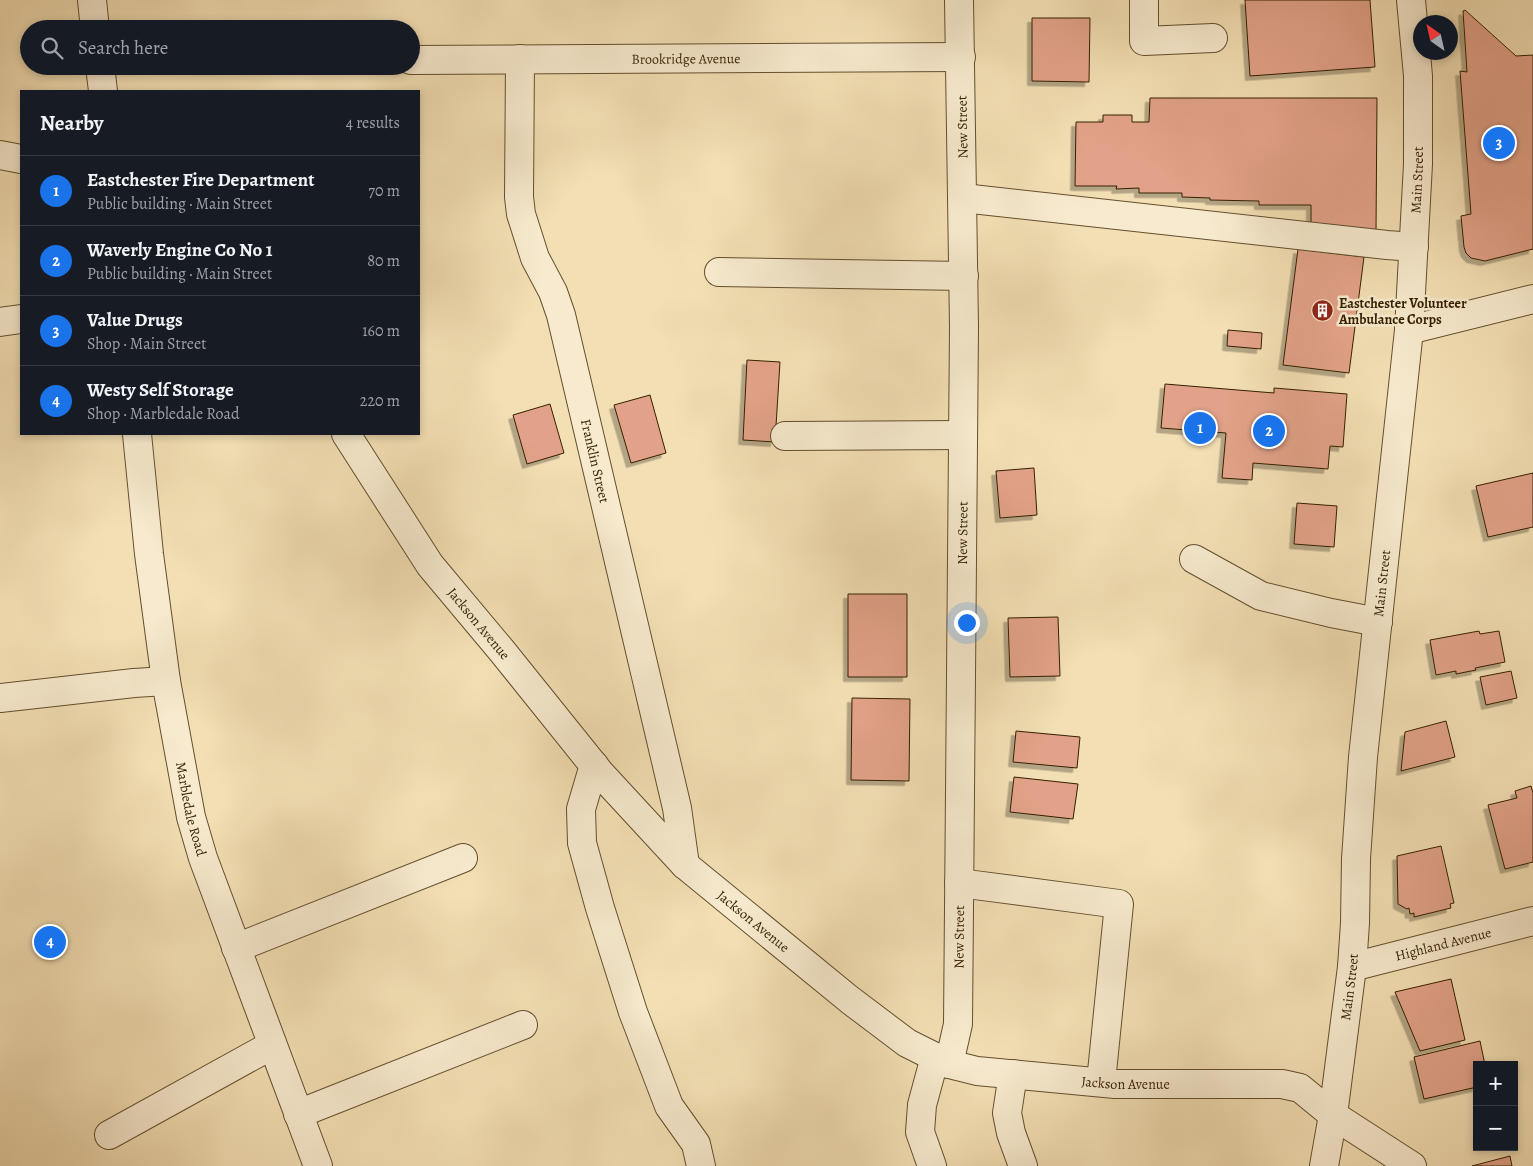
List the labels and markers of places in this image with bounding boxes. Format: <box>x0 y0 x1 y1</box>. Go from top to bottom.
pin: 3 <box>1483 124 1515 162</box>
place label: Eastchester Volunteer Ambulance Corps <box>1338 294 1467 329</box>
building icon: Eastchester Volunteer Ambulance Corps <box>1311 299 1335 323</box>
pin: 1 <box>1184 409 1216 447</box>
pin: 2 <box>1253 412 1285 450</box>
pin: 4 <box>34 923 66 961</box>

